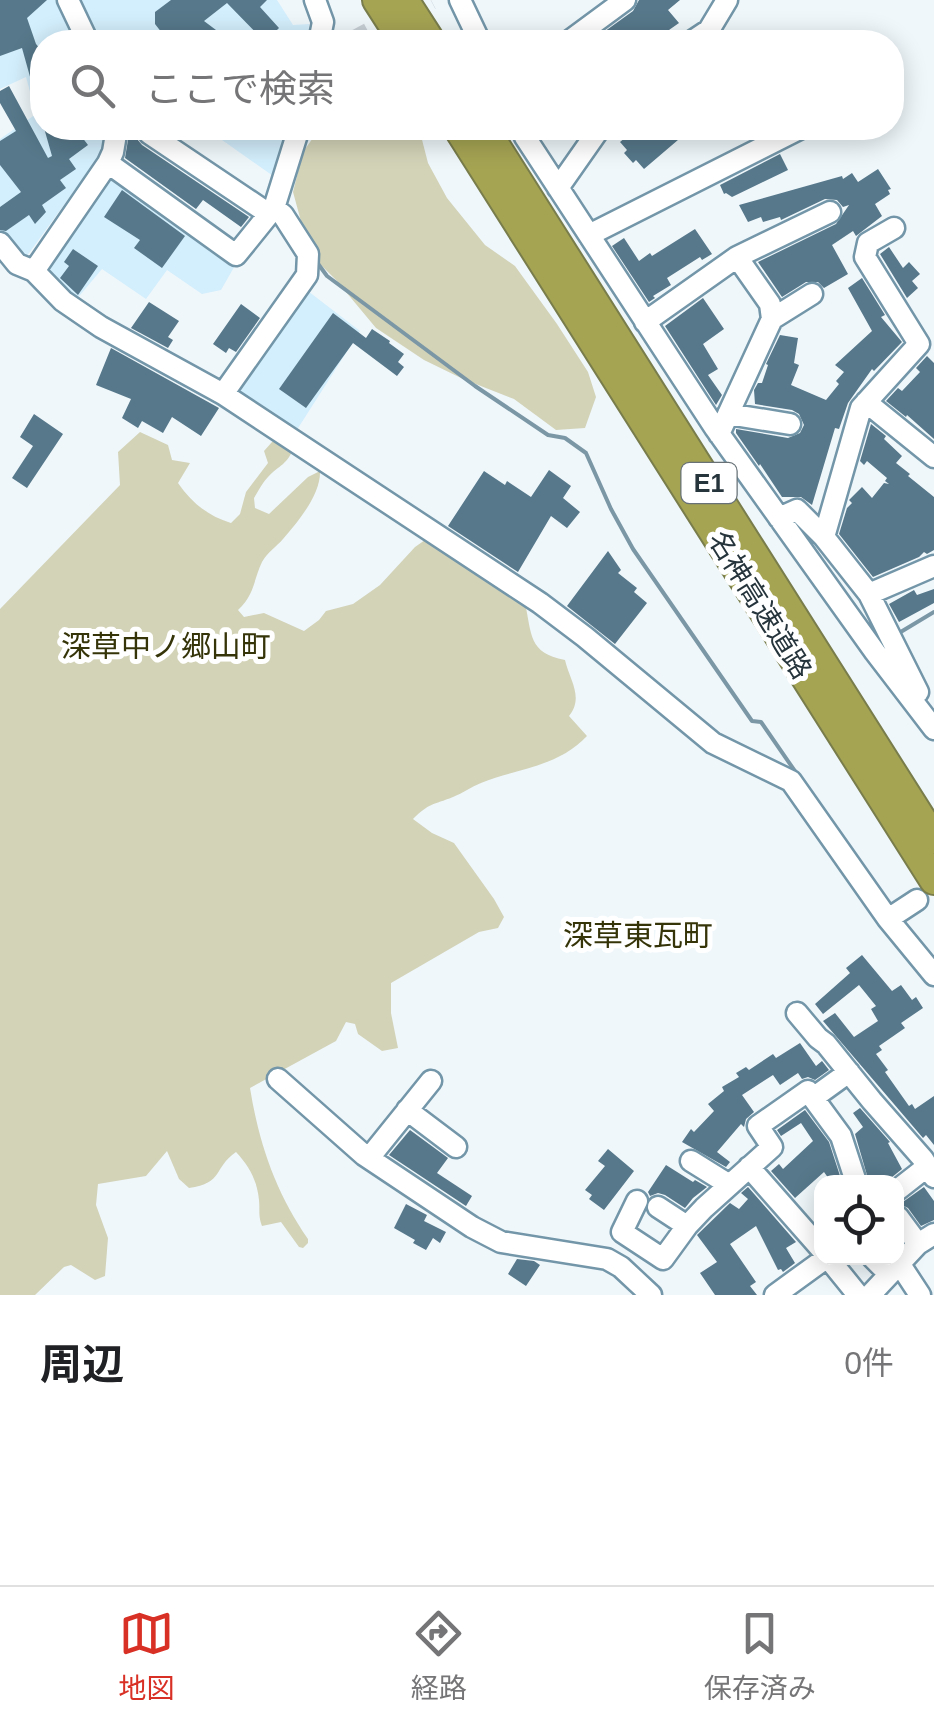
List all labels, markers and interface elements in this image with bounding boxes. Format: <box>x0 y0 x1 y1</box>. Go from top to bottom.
search box <box>30 30 904 140</box>
icon: search <box>65 58 120 113</box>
text: ここで検索 <box>145 68 335 110</box>
road number: E1 <box>682 463 736 503</box>
street label: 名神高速道路 <box>702 526 818 684</box>
district label: 深草中ノ郷山町 <box>61 630 271 663</box>
district label: 深草東瓦町 <box>563 919 713 952</box>
map controls <box>814 1175 904 1265</box>
button: locate <box>814 1175 904 1265</box>
text: 周辺 <box>40 1341 124 1388</box>
text: 0件 <box>844 1345 894 1381</box>
tab: 地図 <box>118 1606 174 1706</box>
tab: 経路 <box>411 1606 467 1706</box>
tab: 保存済み <box>704 1606 816 1706</box>

